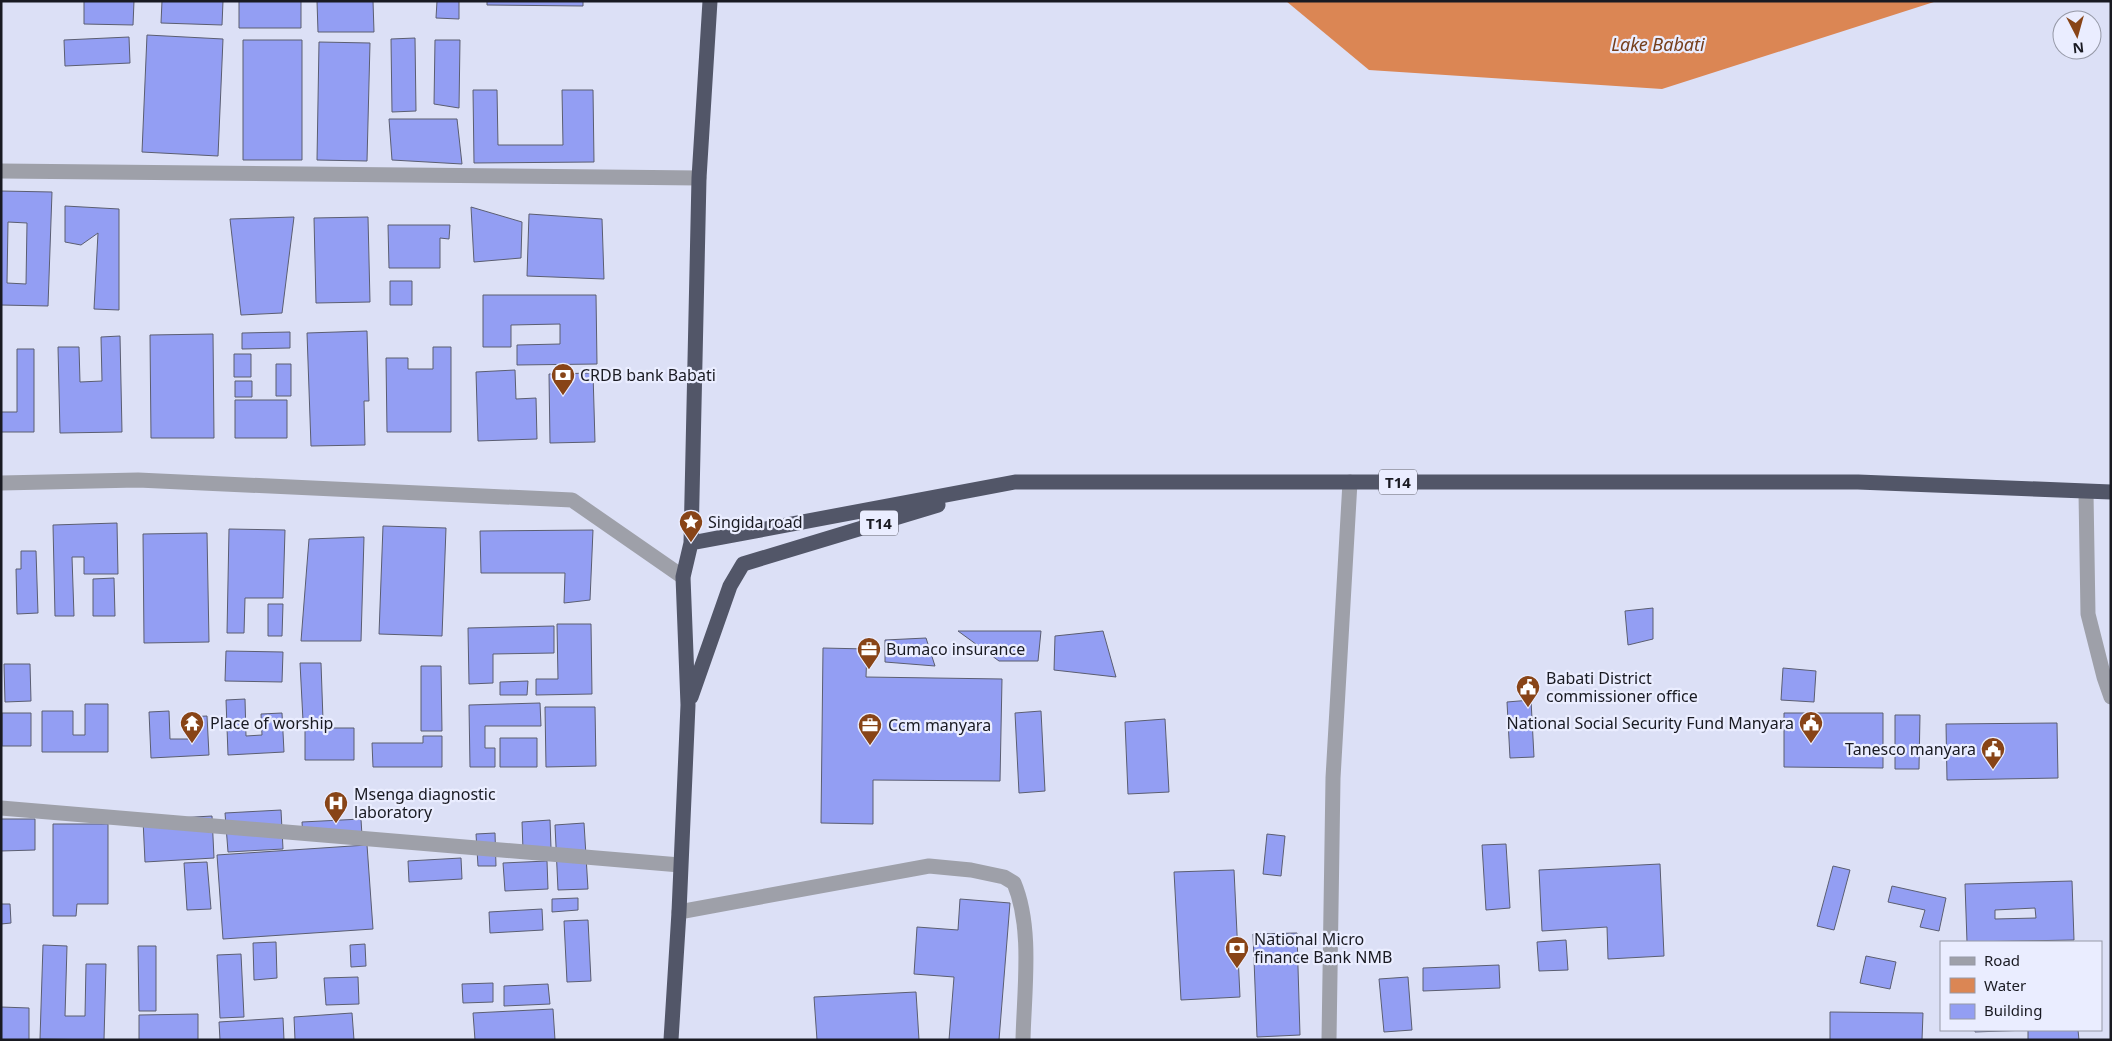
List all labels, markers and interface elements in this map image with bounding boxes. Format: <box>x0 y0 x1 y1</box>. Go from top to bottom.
north arrow <box>2052 10 2102 60</box>
water label: Lake Babati <box>1611 32 1705 56</box>
text: N <box>2072 38 2085 58</box>
bank icon: CRDB bank Babati <box>550 362 576 396</box>
place label: CRDB bank Babati <box>580 364 716 386</box>
road number: T14 <box>1379 470 1417 494</box>
place icon: Singida road <box>678 509 704 543</box>
road number: T14 <box>860 510 898 536</box>
place label: Singida road <box>708 511 803 533</box>
office icon: Bumaco insurance <box>856 636 882 670</box>
place label: Bumaco insurance <box>886 638 1025 660</box>
place label: Babati District commissioner office <box>1546 667 1698 707</box>
public building icon: Babati District commissioner office <box>1515 674 1541 708</box>
temple icon: Place of worship <box>179 710 205 744</box>
public building icon: National Social Security Fund Manyara <box>1798 710 1824 744</box>
place label: Place of worship <box>210 712 333 734</box>
office icon: Ccm manyara <box>857 712 883 746</box>
place label: National Social Security Fund Manyara <box>1507 712 1794 734</box>
place label: Ccm manyara <box>888 714 991 736</box>
public building icon: Tanesco manyara <box>1980 736 2006 770</box>
place label: Tanesco manyara <box>1845 738 1976 760</box>
place label: Msenga diagnostic laboratory <box>354 783 496 823</box>
hospital icon: Msenga diagnostic laboratory <box>323 790 349 824</box>
place label: National Micro finance Bank NMB <box>1254 928 1392 968</box>
bank icon: National Micro finance Bank NMB <box>1224 935 1250 969</box>
legend <box>1940 941 2102 1031</box>
text: Road <box>1984 950 2020 970</box>
text: Water <box>1984 975 2026 995</box>
text: Building <box>1984 1000 2042 1020</box>

